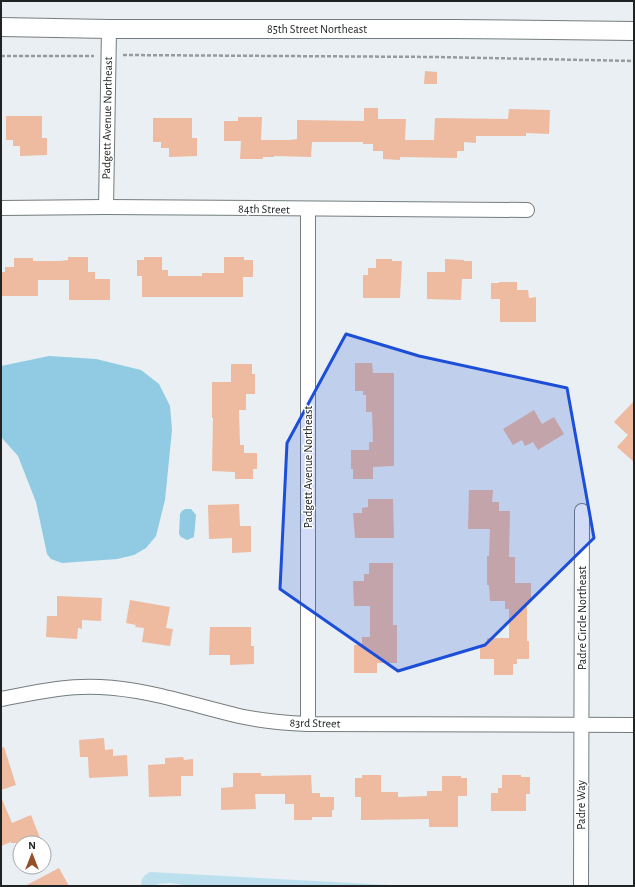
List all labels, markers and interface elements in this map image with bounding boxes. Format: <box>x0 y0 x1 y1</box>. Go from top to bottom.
street label: 85th Street Northeast <box>267 23 367 35</box>
street label: Padgett Avenue Northeast <box>100 56 114 179</box>
street label: 84th Street <box>238 203 290 215</box>
street label: Padgett Avenue Northeast <box>302 405 314 528</box>
street label: Padre Circle Northeast <box>576 566 588 670</box>
street label: 83rd Street <box>289 717 341 729</box>
street label: Padre Way <box>575 780 588 830</box>
north arrow <box>12 835 52 875</box>
text: N <box>28 840 36 851</box>

